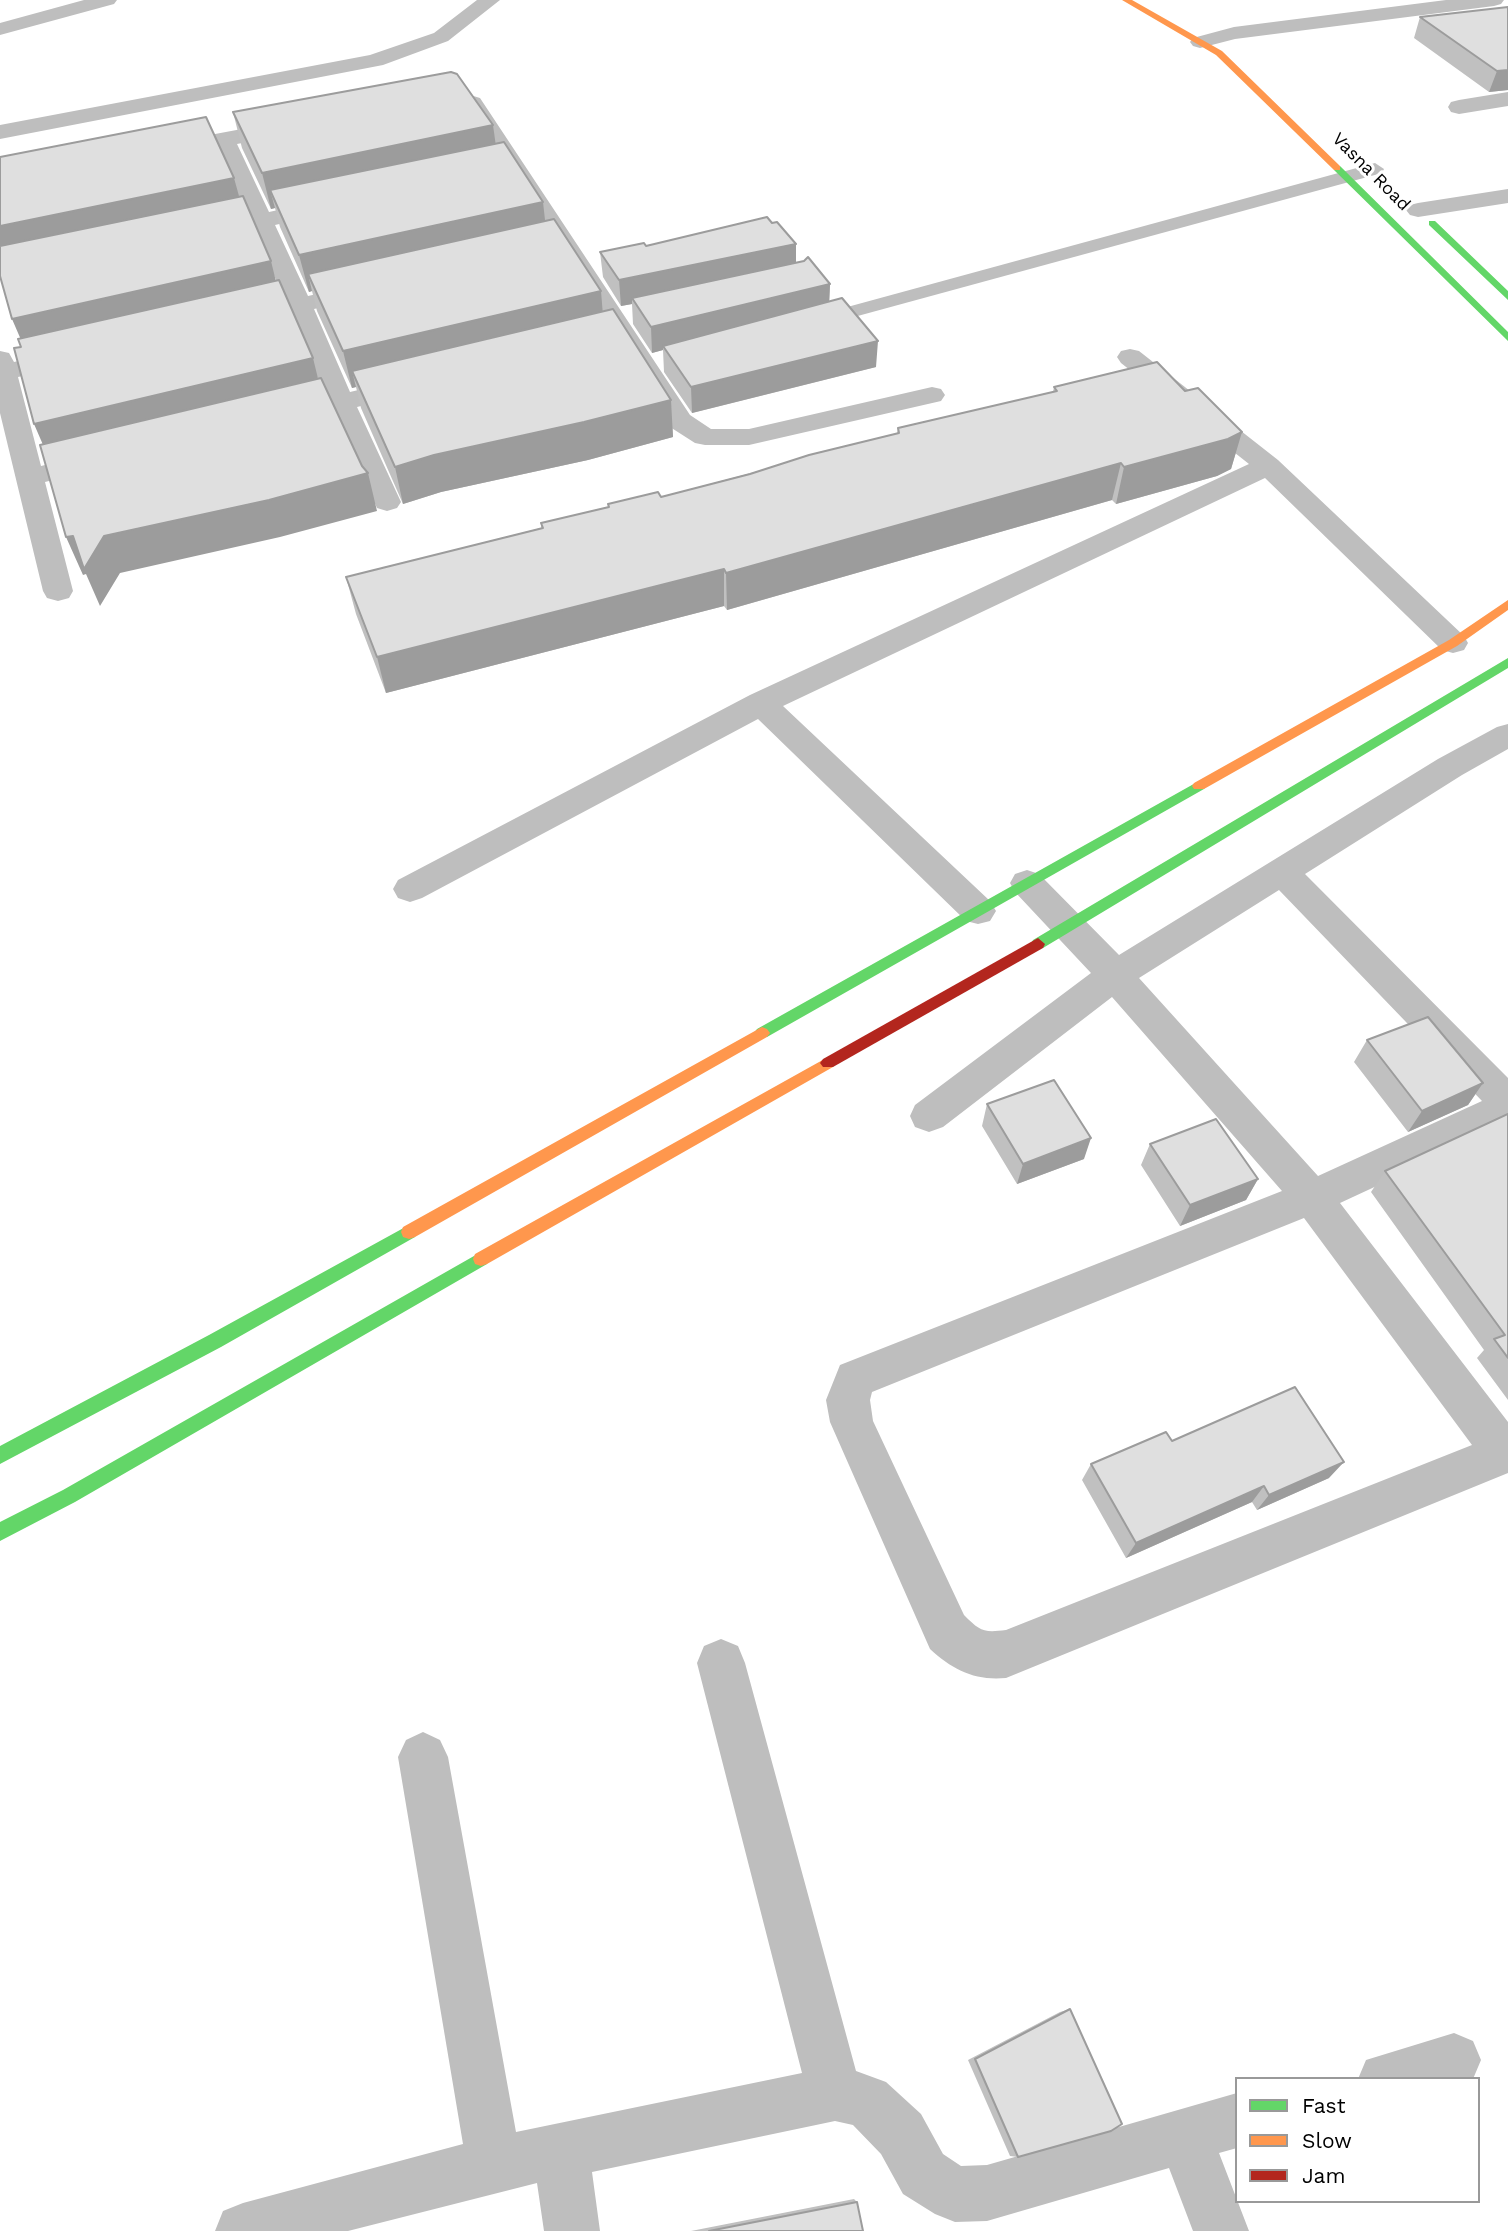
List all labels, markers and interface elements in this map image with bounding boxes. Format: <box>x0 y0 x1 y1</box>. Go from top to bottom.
street label: Vasna Road <box>1327 128 1415 216</box>
legend <box>1235 2077 1480 2203</box>
text: Fast <box>1302 2093 1346 2118</box>
text: Slow <box>1302 2128 1352 2153</box>
text: Jam <box>1302 2163 1345 2188</box>

